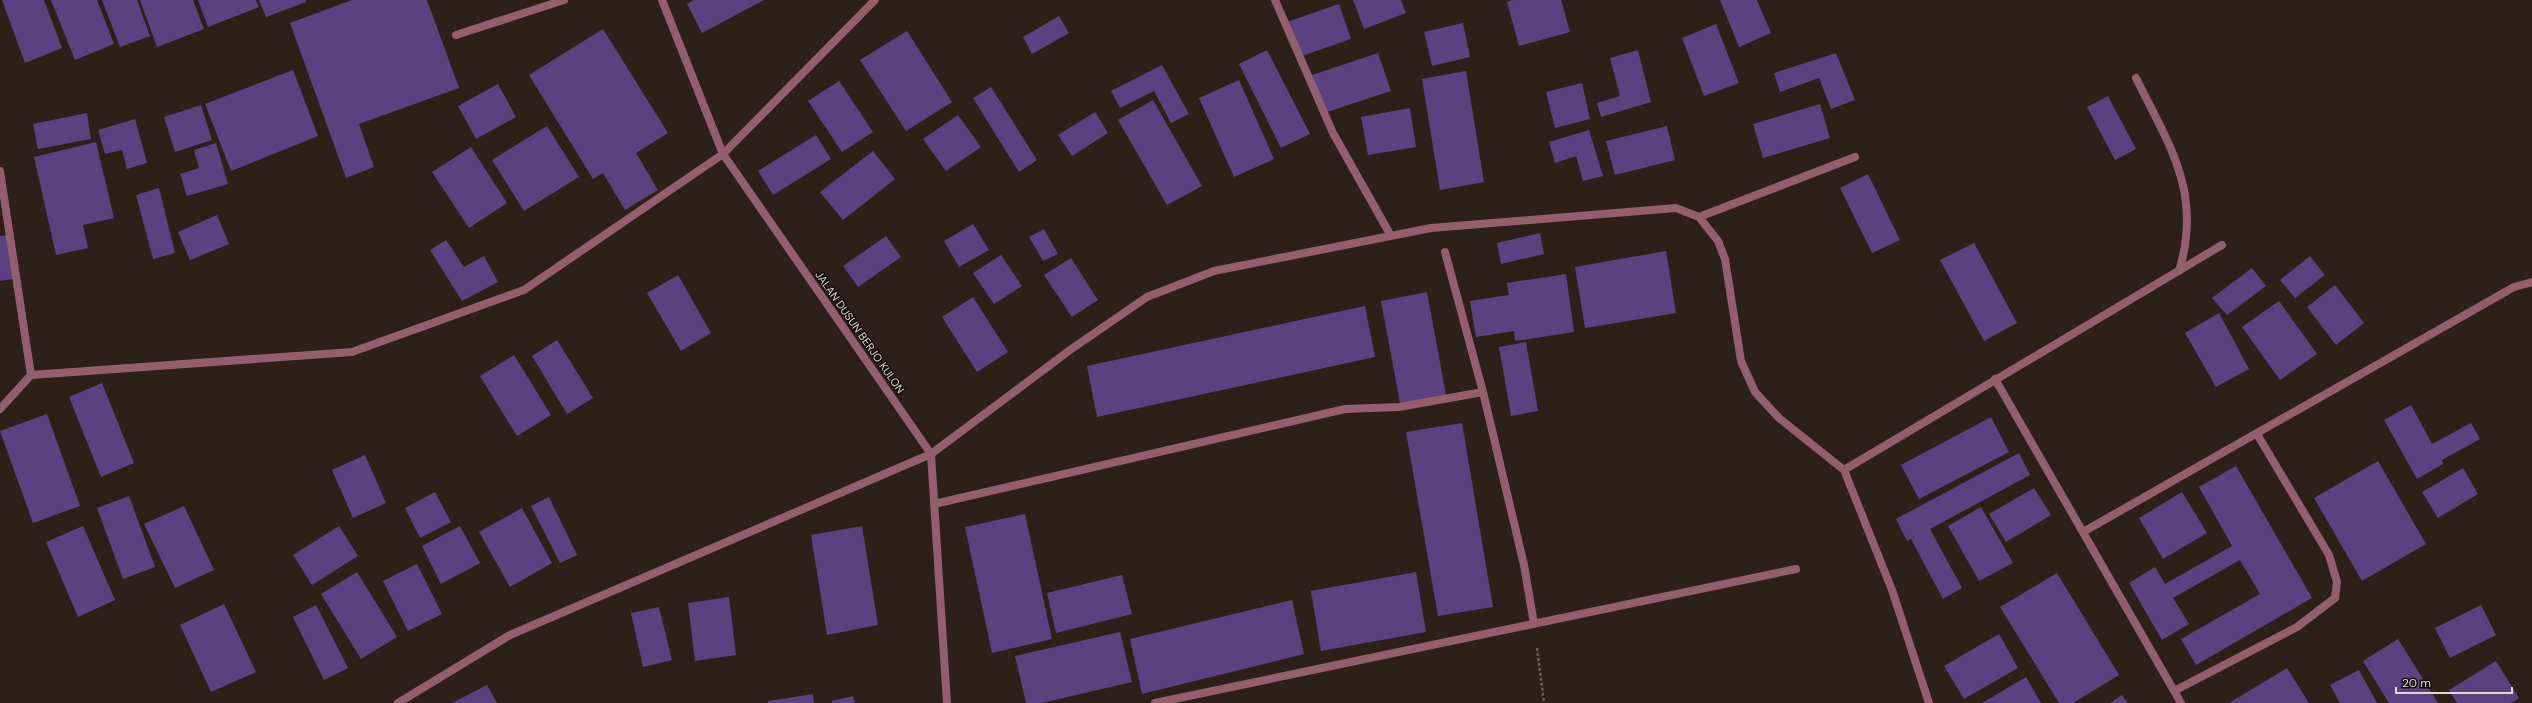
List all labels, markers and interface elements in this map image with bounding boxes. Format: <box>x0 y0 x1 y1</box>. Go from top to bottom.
street label: JALAN DUSUN BERJO KULON <box>812 268 908 396</box>
scale bar <box>2396 669 2512 695</box>
text: 20 m <box>2402 675 2431 691</box>

